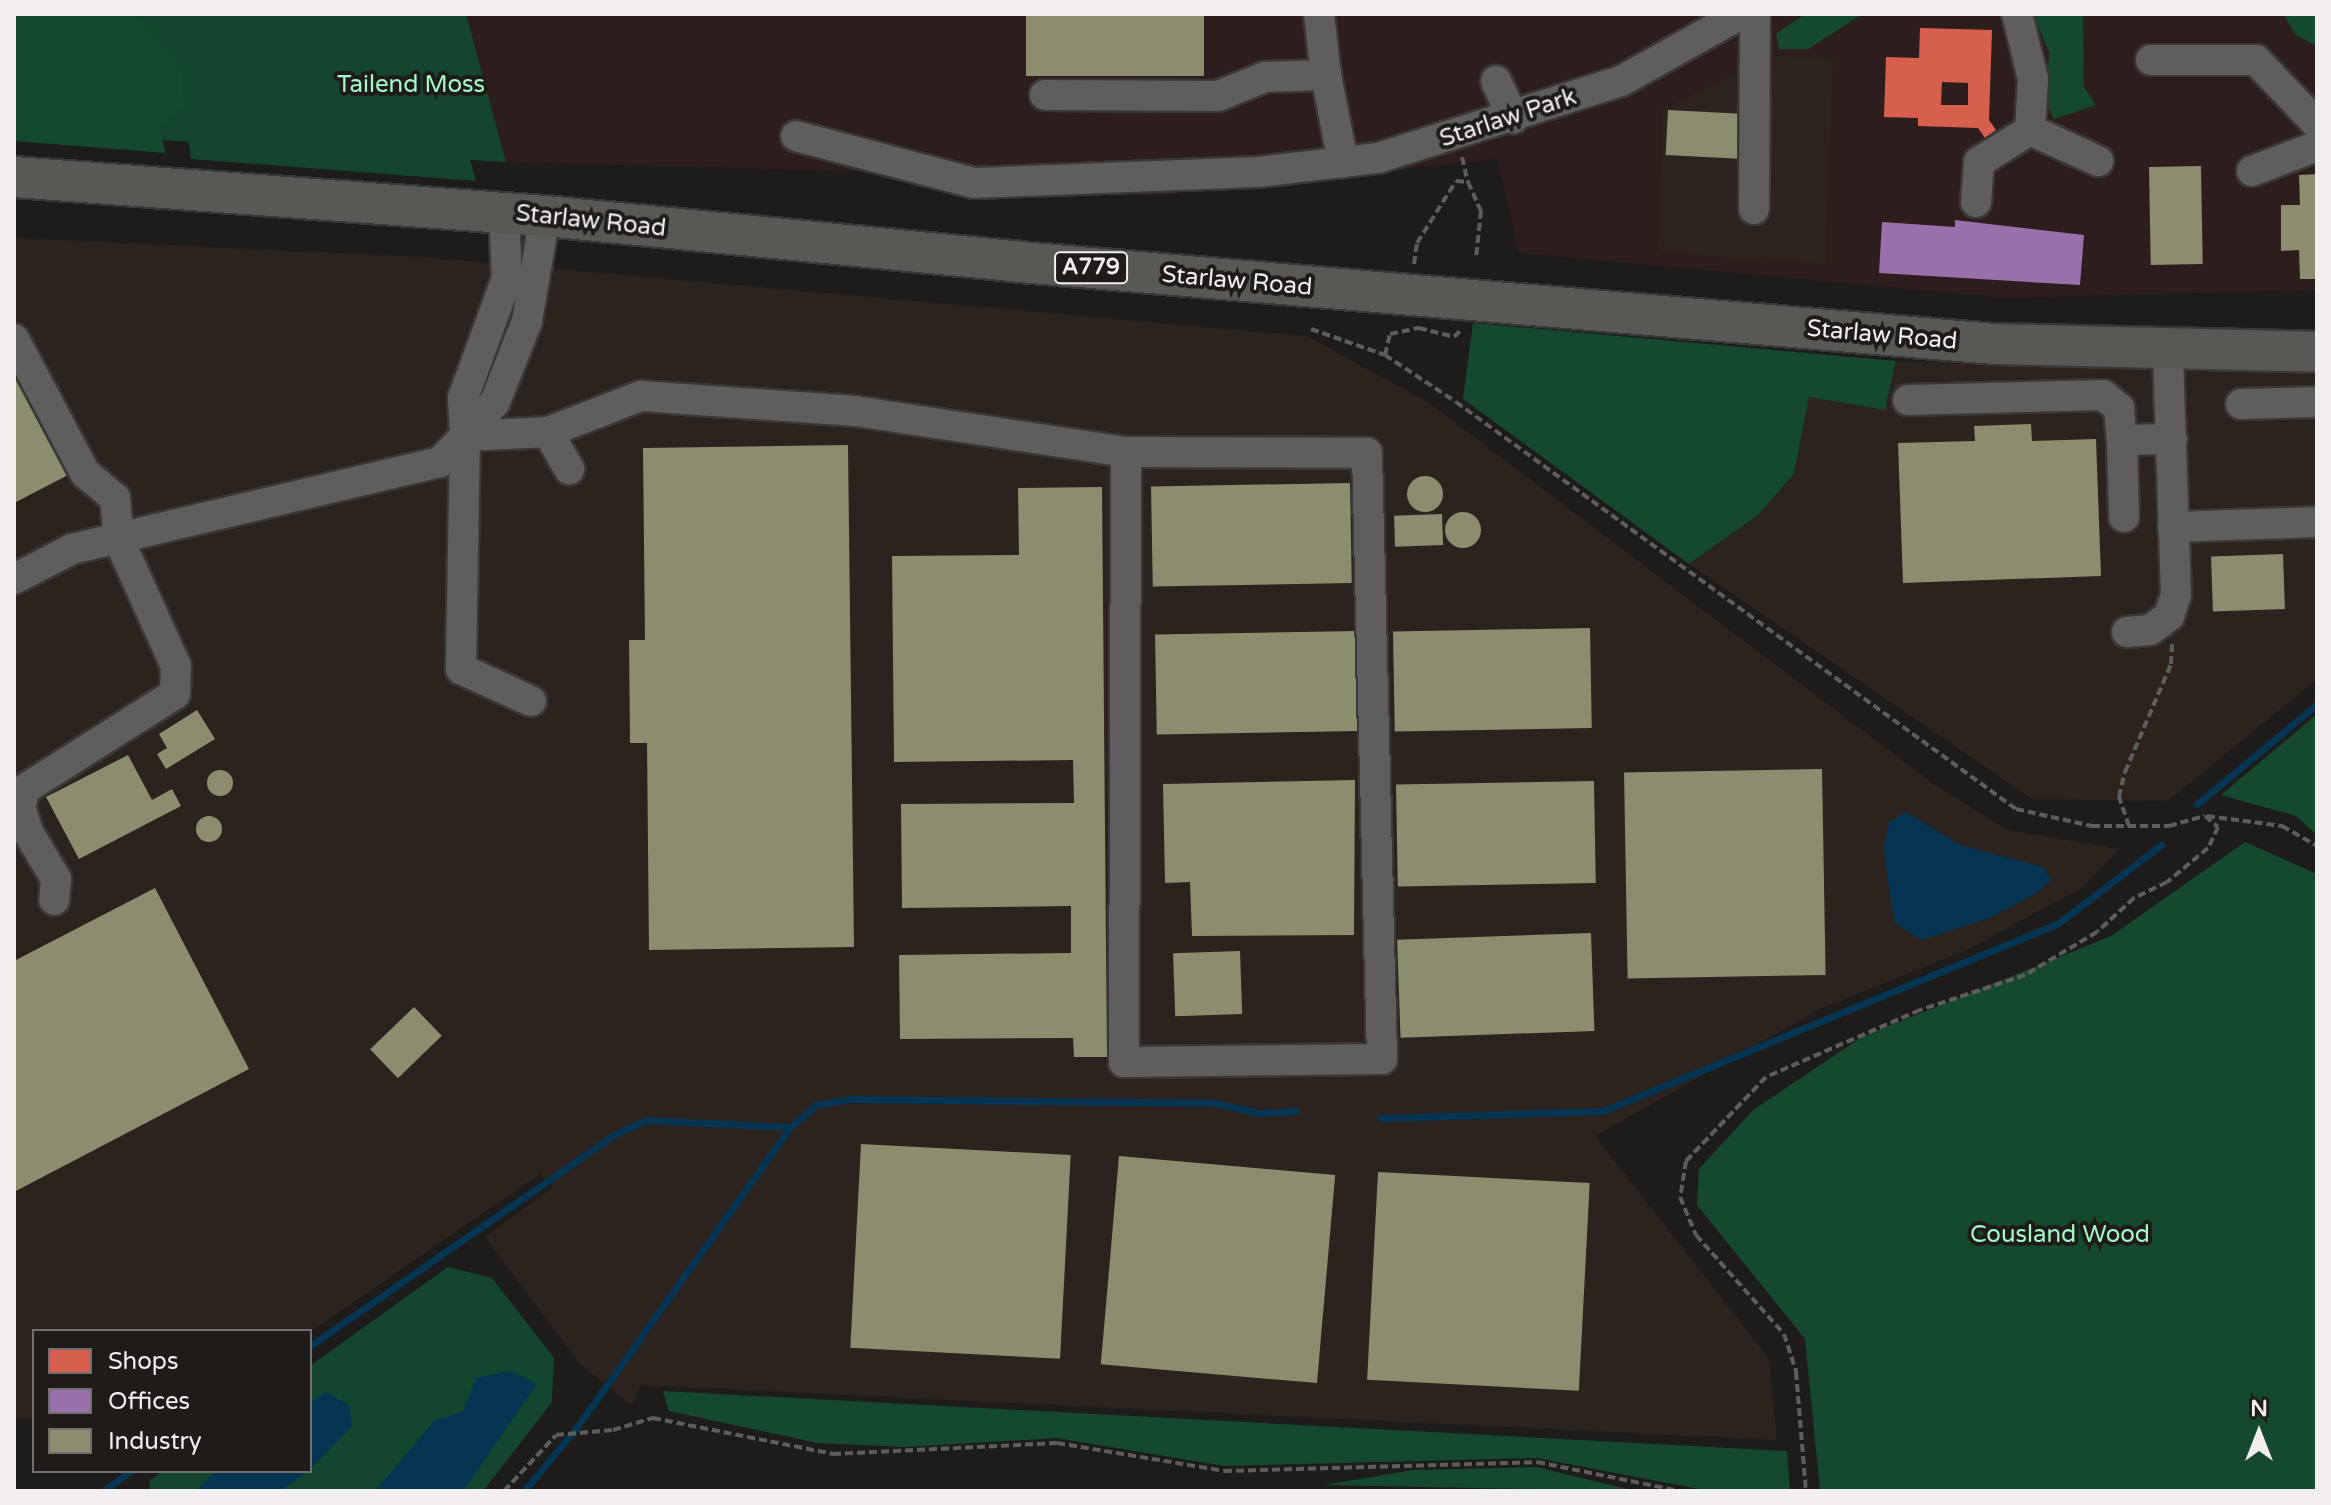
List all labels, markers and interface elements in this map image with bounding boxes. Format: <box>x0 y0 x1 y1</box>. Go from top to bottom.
park label: Tailend Moss <box>337 71 485 99</box>
street label: Starlaw Park <box>1436 82 1580 154</box>
street label: Starlaw Road <box>514 199 668 243</box>
road number: A779 <box>1053 250 1129 286</box>
street label: Starlaw Road <box>1161 260 1313 302</box>
street label: Starlaw Road <box>1806 314 1958 356</box>
park label: Cousland Wood <box>1970 1221 2150 1249</box>
legend <box>32 1329 312 1473</box>
text: Shops <box>108 1347 178 1376</box>
text: Offices <box>108 1387 190 1416</box>
north arrow <box>2219 1393 2299 1473</box>
text: N <box>2250 1396 2268 1422</box>
text: Industry <box>108 1427 202 1456</box>

